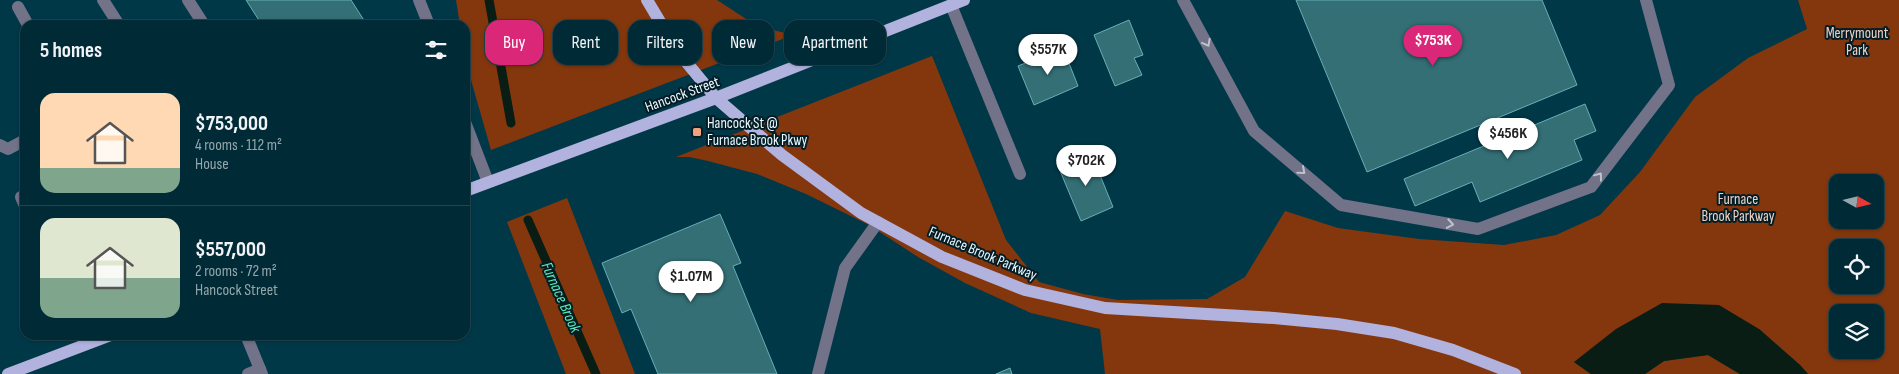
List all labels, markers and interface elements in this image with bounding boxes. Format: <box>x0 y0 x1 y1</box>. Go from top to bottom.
chip: Buy <box>485 20 543 65</box>
chip: Rent <box>553 20 618 65</box>
chip: Filters <box>628 20 702 65</box>
chip: New <box>712 20 774 65</box>
chip: Apartment <box>784 20 886 65</box>
pin: $753K <box>1398 24 1468 67</box>
park label: Merrymount Park <box>1826 24 1889 60</box>
text: $753K <box>1414 31 1452 50</box>
pin: $557K <box>1013 34 1083 76</box>
icon: filters <box>422 36 450 64</box>
text: 5 homes <box>40 38 102 63</box>
one-way arrow <box>1200 38 1210 47</box>
text: $557K <box>1029 40 1067 59</box>
street label: Hancock Street <box>642 72 722 117</box>
text: $753,000 <box>195 111 268 136</box>
icon: home <box>80 113 140 173</box>
place label: Hancock St @ Furnace Brook Pkwy <box>707 114 808 150</box>
pin: $456K <box>1473 118 1543 160</box>
text: $456K <box>1489 124 1527 143</box>
marker: Hancock St @ Furnace Brook Pkwy <box>691 126 703 138</box>
text: 4 rooms · 112 m² <box>195 136 282 155</box>
pin: $702K <box>1051 144 1121 187</box>
text: $702K <box>1067 151 1105 170</box>
text: House <box>195 155 229 174</box>
one-way arrow <box>1296 166 1305 175</box>
one-way arrow <box>1593 172 1602 182</box>
north arrow <box>1829 174 1884 229</box>
map controls <box>1829 174 1884 359</box>
park label: Furnace Brook Parkway <box>1702 190 1775 226</box>
one-way arrow <box>1446 219 1454 229</box>
street label: Furnace Brook Parkway <box>926 222 1040 285</box>
text: $557,000 <box>195 237 266 262</box>
icon: home <box>80 238 140 298</box>
button: locate <box>1829 239 1884 294</box>
water label: Furnace Brook <box>537 259 585 337</box>
pin: $1.07M <box>650 260 732 303</box>
text: 2 rooms · 72 m² <box>195 262 277 281</box>
text: $1.07M <box>670 267 712 286</box>
text: Hancock Street <box>195 281 278 300</box>
button: layers <box>1829 304 1884 359</box>

